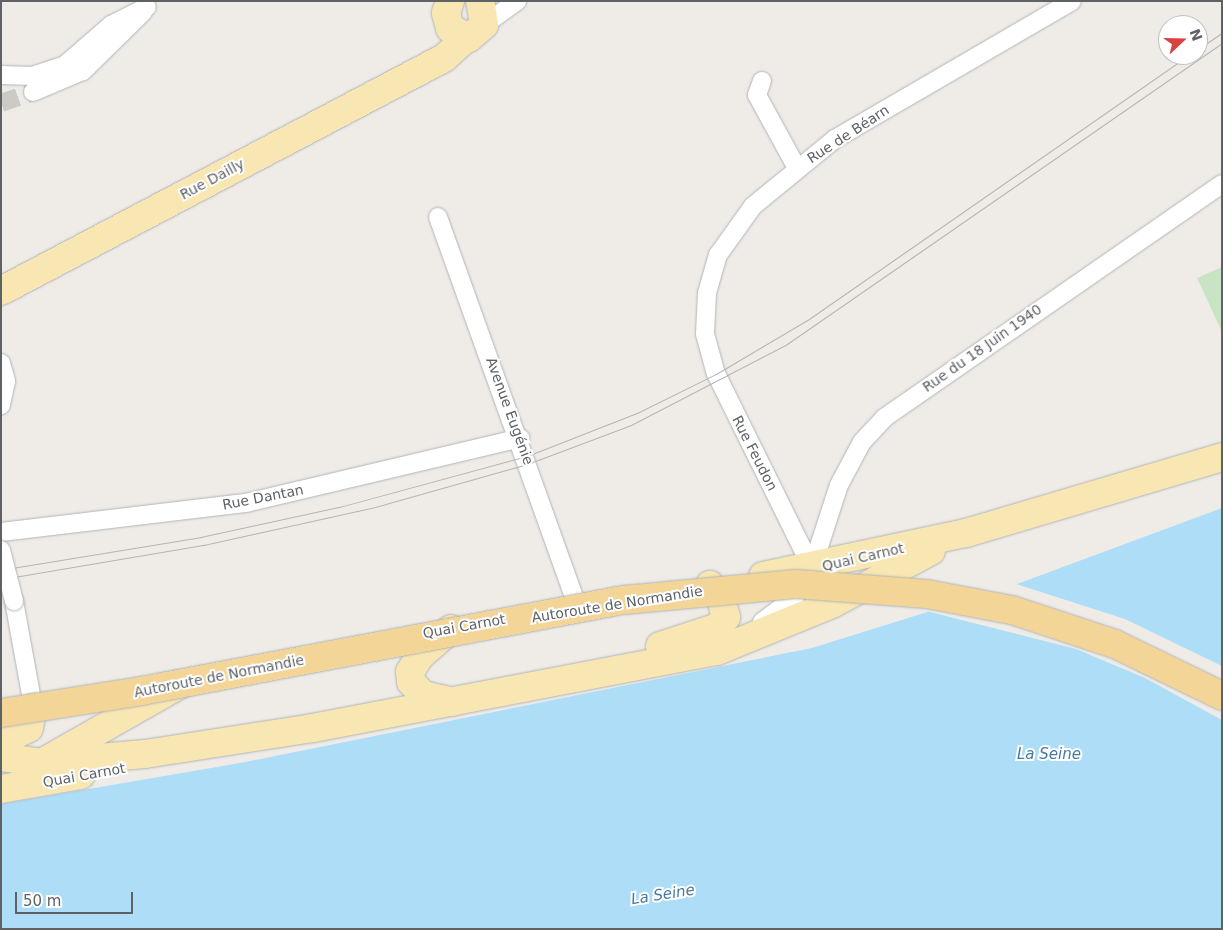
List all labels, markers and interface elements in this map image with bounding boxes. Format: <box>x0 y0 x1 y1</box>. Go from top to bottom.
north arrow <box>1158 15 1208 65</box>
text: N <box>1187 27 1206 43</box>
street label: Rue de Béarn <box>804 101 892 167</box>
street label: Rue Dailly <box>177 155 247 203</box>
street label: Rue du 18 Juin 1940 <box>919 301 1045 395</box>
street label: Avenue Eugénie <box>483 355 537 467</box>
street label: Rue Feudon <box>729 413 781 493</box>
street label: Rue Dantan <box>221 481 305 513</box>
street label: Quai Carnot <box>820 539 906 575</box>
street label: Autoroute de Normandie <box>530 582 704 626</box>
street label: Quai Carnot <box>421 610 507 642</box>
street label: Autoroute de Normandie <box>133 651 305 701</box>
water label: La Seine <box>1017 746 1081 764</box>
street label: Quai Carnot <box>41 759 127 791</box>
water label: La Seine <box>630 881 696 909</box>
scale bar <box>18 882 135 914</box>
text: 50 m <box>23 892 61 910</box>

